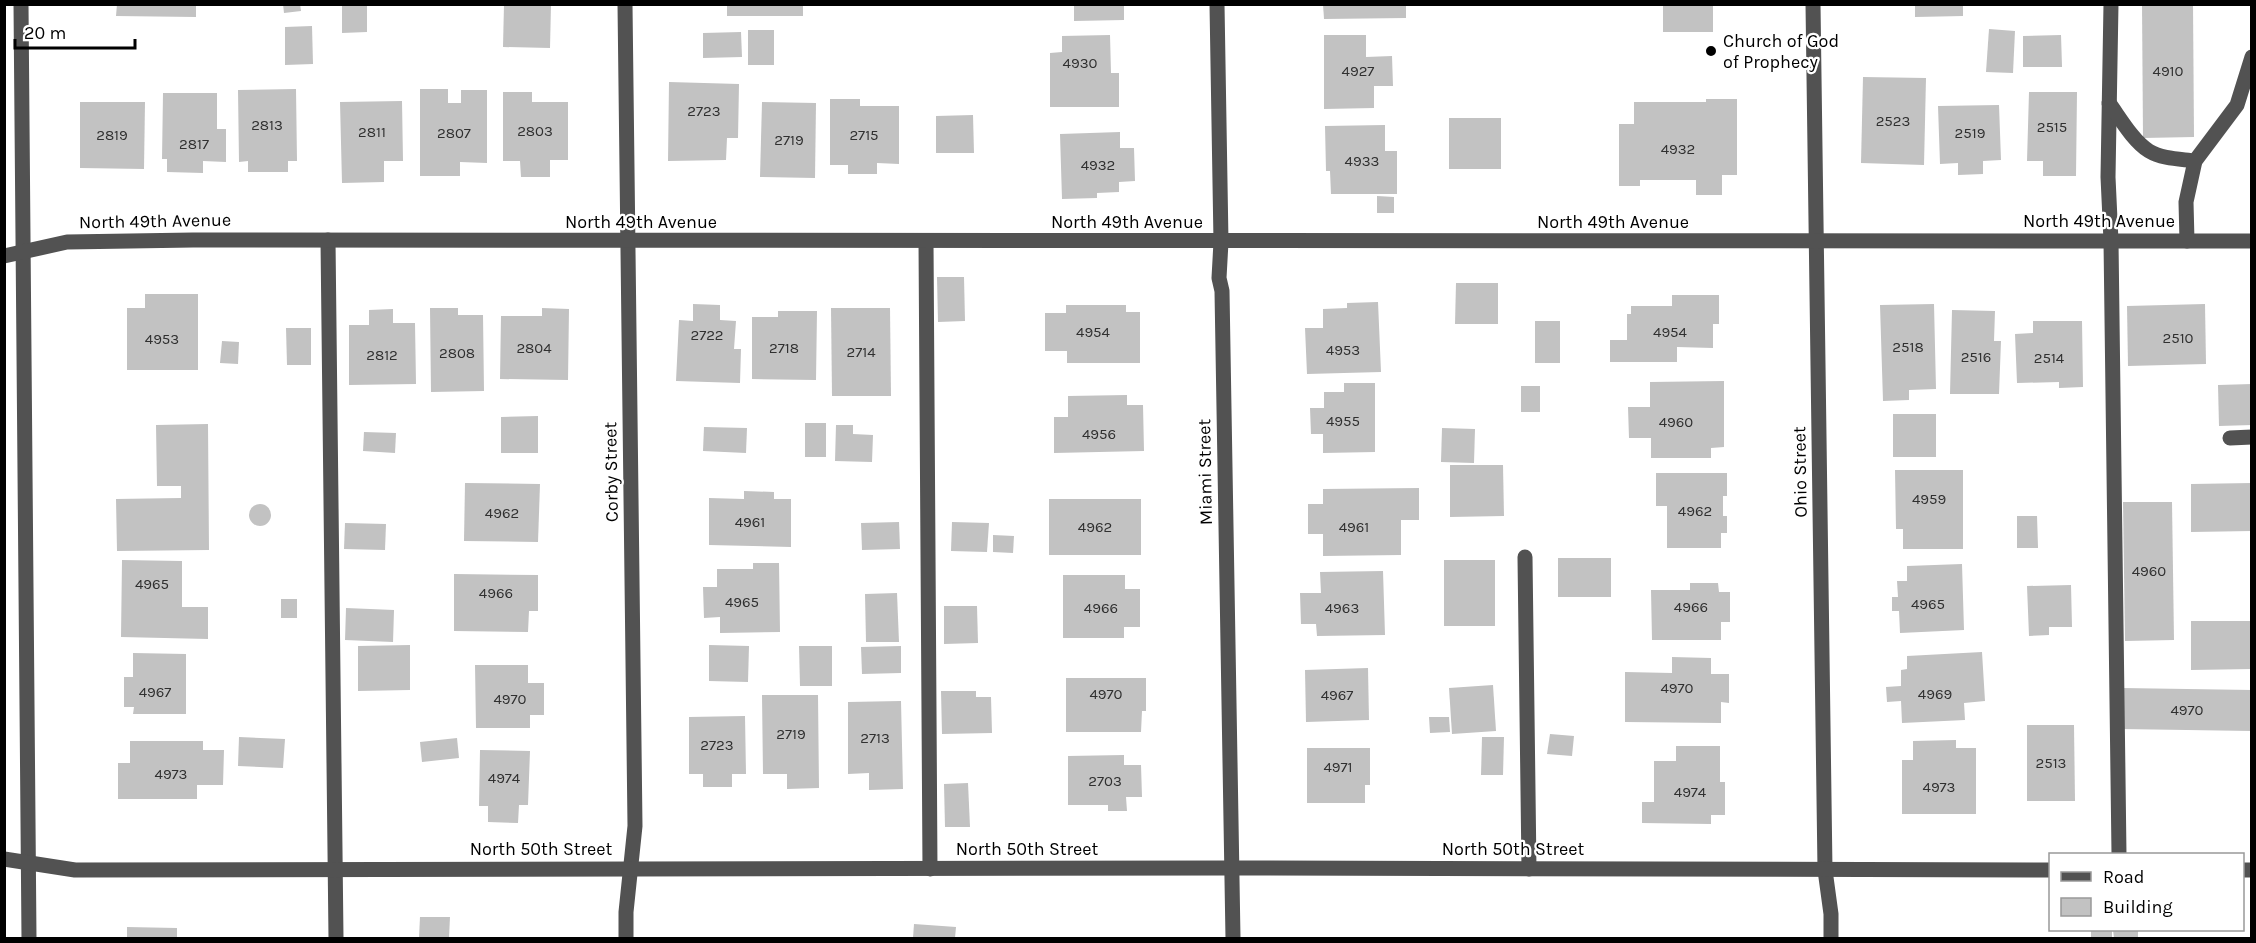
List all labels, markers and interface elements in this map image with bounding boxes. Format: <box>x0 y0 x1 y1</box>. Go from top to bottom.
scale bar <box>15 12 135 50</box>
text: 20 m <box>24 22 66 44</box>
place label: Church of God of Prophecy <box>1723 30 1839 73</box>
marker: Church of God of Prophecy <box>1704 44 1718 58</box>
house number: 4930 <box>1063 54 1098 72</box>
house number: 4927 <box>1342 62 1374 80</box>
house number: 4910 <box>2153 62 2184 80</box>
house number: 2723 <box>687 102 721 120</box>
house number: 2523 <box>1876 112 1910 130</box>
house number: 2813 <box>251 116 283 134</box>
house number: 2515 <box>2037 118 2067 136</box>
house number: 2803 <box>517 122 553 140</box>
house number: 2811 <box>358 123 386 141</box>
house number: 2807 <box>437 124 471 142</box>
house number: 2519 <box>1955 124 1985 142</box>
house number: 2819 <box>96 126 128 144</box>
house number: 2715 <box>849 126 879 144</box>
house number: 2719 <box>774 131 804 149</box>
house number: 2817 <box>179 135 209 153</box>
house number: 4932 <box>1661 140 1695 158</box>
house number: 4933 <box>1345 152 1379 170</box>
house number: 4932 <box>1081 156 1115 174</box>
street label: North 49th Avenue <box>79 209 231 233</box>
street label: North 49th Avenue <box>2023 210 2175 232</box>
street label: North 49th Avenue <box>565 211 717 233</box>
street label: North 49th Avenue <box>1051 211 1203 233</box>
street label: North 49th Avenue <box>1537 211 1689 233</box>
house number: 4954 <box>1076 323 1111 341</box>
house number: 4954 <box>1653 323 1688 341</box>
house number: 2722 <box>690 326 724 344</box>
house number: 2510 <box>2162 329 2194 347</box>
house number: 4953 <box>145 330 179 348</box>
house number: 2518 <box>1892 338 1924 356</box>
house number: 2804 <box>516 339 552 357</box>
house number: 2718 <box>769 339 799 357</box>
house number: 4953 <box>1326 341 1360 359</box>
house number: 2714 <box>846 343 876 361</box>
house number: 2808 <box>439 344 475 362</box>
house number: 2812 <box>366 346 398 364</box>
house number: 2516 <box>1961 348 1991 366</box>
house number: 2514 <box>2034 349 2065 367</box>
house number: 4955 <box>1326 412 1360 430</box>
house number: 4960 <box>1659 413 1693 431</box>
street label: Miami Street <box>1193 418 1217 525</box>
street label: Corby Street <box>599 422 623 522</box>
house number: 4956 <box>1082 425 1116 443</box>
street label: Ohio Street <box>1788 426 1812 518</box>
house number: 4959 <box>1912 490 1946 508</box>
house number: 4962 <box>1678 502 1712 520</box>
house number: 4962 <box>485 504 519 522</box>
house number: 4961 <box>735 513 765 531</box>
house number: 4962 <box>1078 518 1112 536</box>
house number: 4961 <box>1339 518 1369 536</box>
house number: 4960 <box>2132 562 2166 580</box>
house number: 4965 <box>135 575 169 593</box>
house number: 4966 <box>479 584 513 602</box>
house number: 4965 <box>725 593 759 611</box>
house number: 4965 <box>1911 595 1945 613</box>
house number: 4966 <box>1674 598 1708 616</box>
house number: 4966 <box>1084 599 1118 617</box>
house number: 4963 <box>1325 599 1359 617</box>
house number: 4970 <box>1660 679 1694 697</box>
house number: 4967 <box>139 683 171 701</box>
house number: 4970 <box>1089 685 1123 703</box>
house number: 4969 <box>1918 685 1952 703</box>
house number: 4967 <box>1321 686 1353 704</box>
house number: 4970 <box>493 690 527 708</box>
house number: 4970 <box>2170 701 2204 719</box>
house number: 2719 <box>776 725 806 743</box>
house number: 2713 <box>860 729 890 747</box>
house number: 2723 <box>700 736 734 754</box>
house number: 2513 <box>2036 754 2066 772</box>
house number: 4971 <box>1323 758 1353 776</box>
house number: 4973 <box>155 765 187 783</box>
house number: 4974 <box>488 769 521 787</box>
house number: 2703 <box>1088 772 1122 790</box>
house number: 4973 <box>1923 778 1955 796</box>
house number: 4974 <box>1674 783 1707 801</box>
street label: North 50th Street <box>470 838 613 860</box>
street label: North 50th Street <box>956 838 1099 860</box>
street label: North 50th Street <box>1442 838 1585 860</box>
legend <box>2049 853 2244 931</box>
text: Road <box>2103 866 2144 888</box>
text: Building <box>2103 896 2173 918</box>

